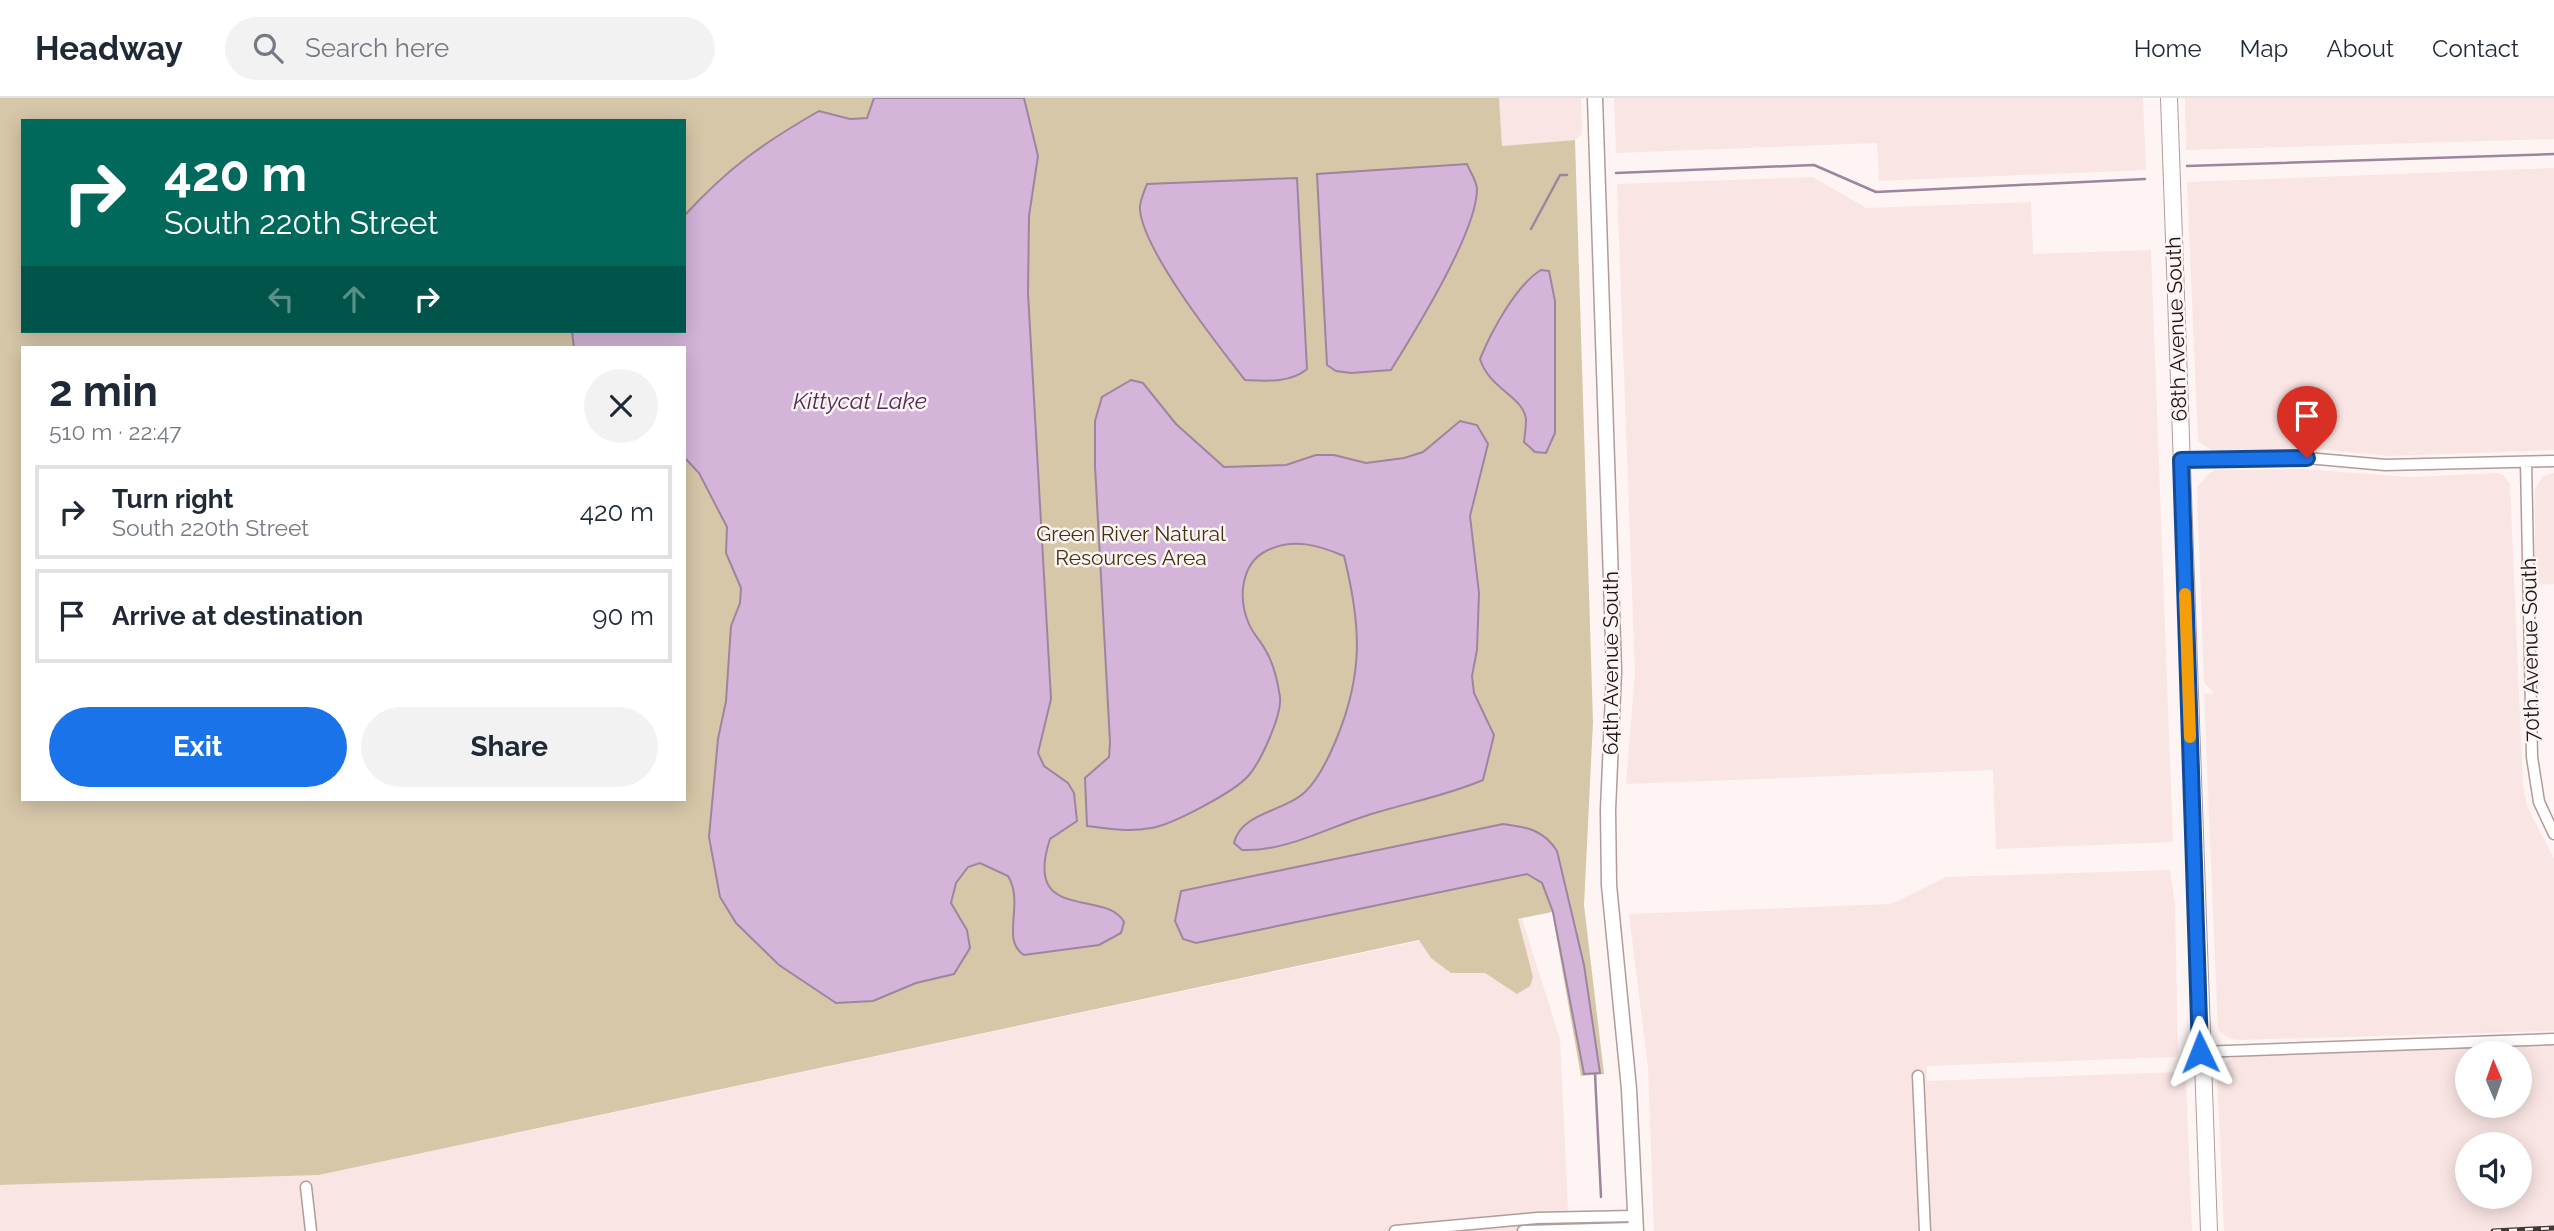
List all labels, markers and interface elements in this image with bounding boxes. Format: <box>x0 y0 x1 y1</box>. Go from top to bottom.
search box <box>225 17 715 80</box>
text: Headway <box>35 29 183 68</box>
icon: search <box>249 29 287 67</box>
text: Search here <box>305 33 449 63</box>
text: Home <box>2134 34 2202 63</box>
text: Map <box>2240 34 2288 63</box>
text: About <box>2326 34 2394 63</box>
text: Contact <box>2432 34 2519 63</box>
text: 420 m <box>164 145 307 202</box>
icon: right <box>49 147 140 238</box>
text: South 220th Street <box>164 204 438 241</box>
street label: 68th Avenue South <box>2160 236 2192 422</box>
icon: left <box>262 280 300 318</box>
icon: ahead <box>335 280 373 318</box>
icon: right <box>408 280 446 318</box>
text: 2 min <box>49 367 158 416</box>
button: close <box>584 369 658 443</box>
pin <box>2277 386 2337 458</box>
water label: Kittycat Lake <box>793 387 927 414</box>
icon: arrive <box>2288 397 2326 435</box>
text: 510 m · 22:47 <box>49 418 182 445</box>
text: Turn right <box>112 484 233 514</box>
icon: right <box>53 493 91 531</box>
text: 420 m <box>580 497 654 527</box>
text: South 220th Street <box>112 514 309 541</box>
park label: Green River Natural Resources Area <box>1036 521 1226 570</box>
street label: 70th Avenue South <box>2516 558 2544 742</box>
street label: 64th Avenue South <box>1598 571 1623 755</box>
icon: arrive <box>53 597 91 635</box>
text: Arrive at destination <box>112 601 363 631</box>
text: 90 m <box>592 601 654 631</box>
button: Exit <box>49 707 347 787</box>
button: Share <box>361 707 658 787</box>
position arrow <box>2163 1015 2237 1089</box>
north arrow <box>2455 1041 2532 1118</box>
map controls <box>2455 1041 2532 1209</box>
button: sound <box>2455 1132 2532 1209</box>

